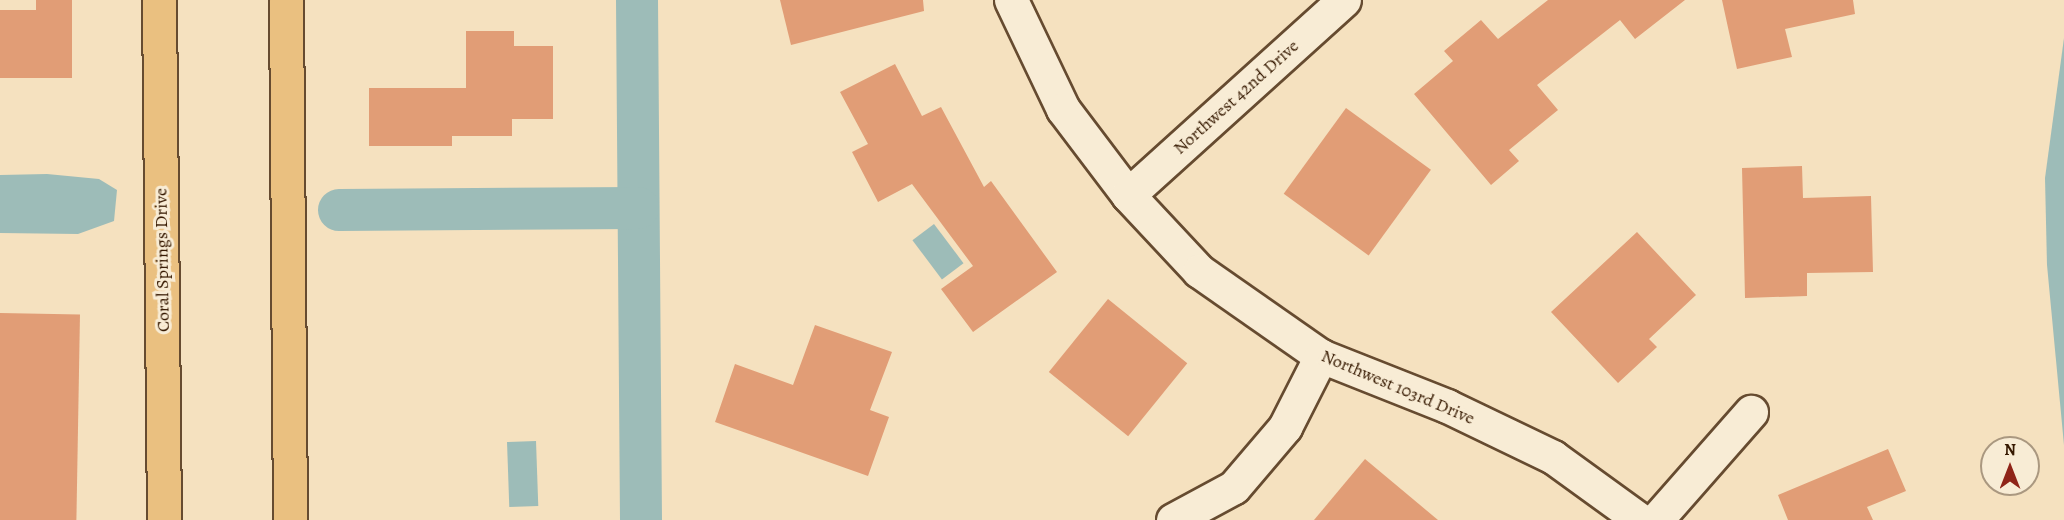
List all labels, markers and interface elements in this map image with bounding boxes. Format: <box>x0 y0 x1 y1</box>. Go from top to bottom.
street label: Northwest 42nd Drive <box>1169 35 1303 159</box>
street label: Coral Springs Drive <box>150 188 174 332</box>
street label: Northwest 103rd Drive <box>1318 345 1478 429</box>
north arrow <box>1980 436 2040 496</box>
text: N <box>2004 439 2016 461</box>

